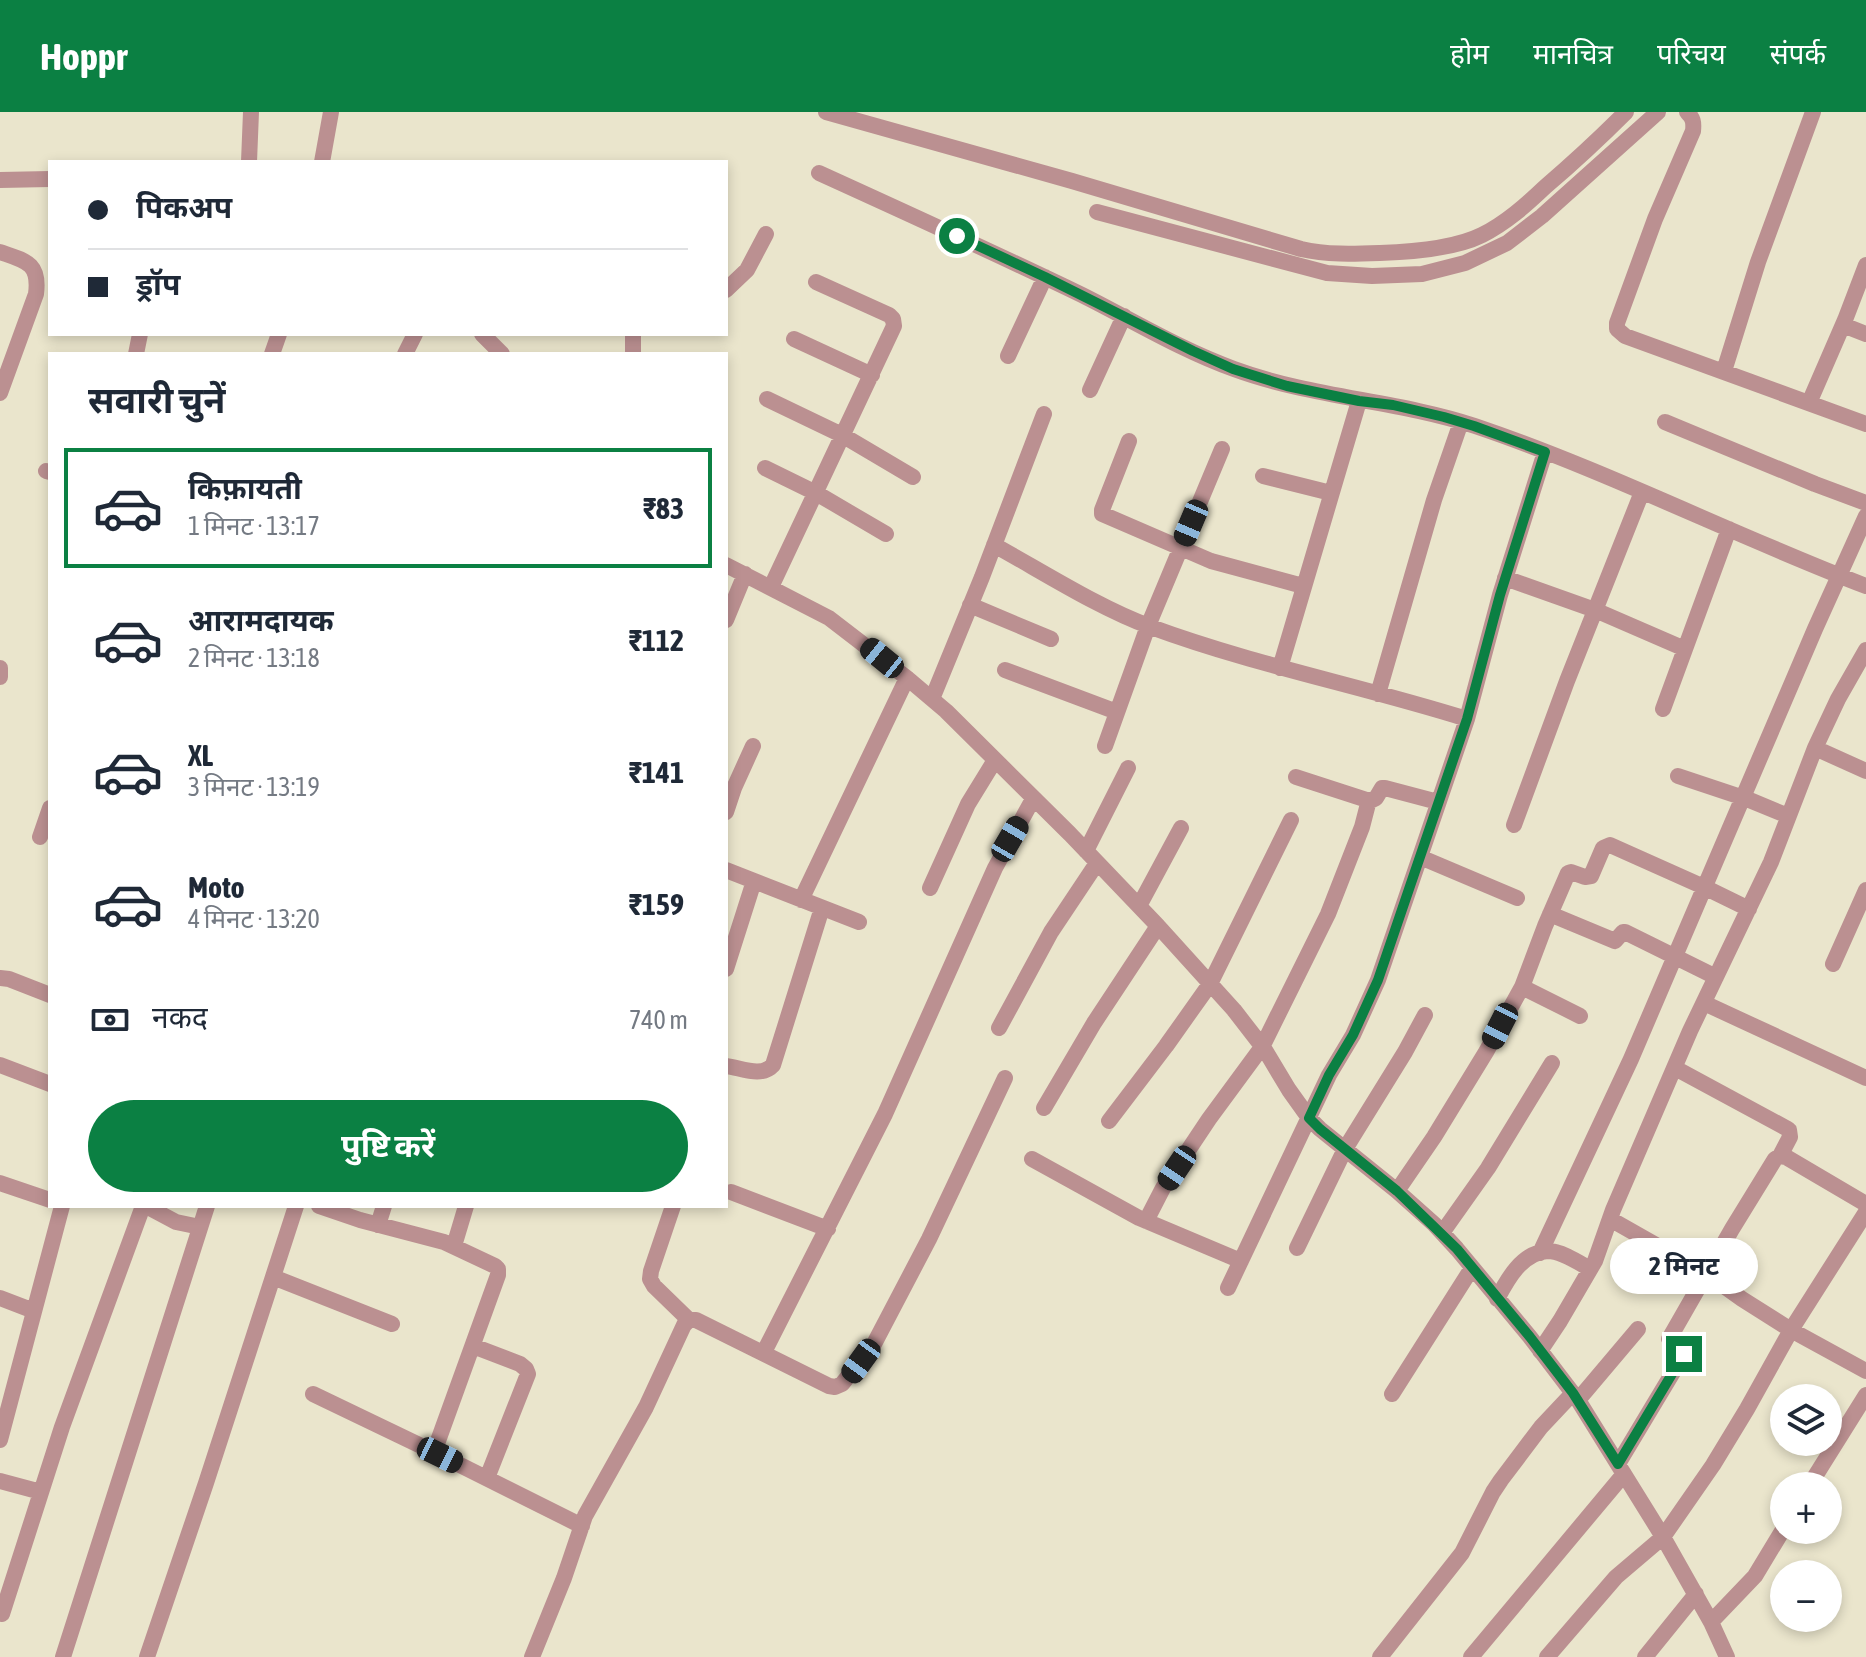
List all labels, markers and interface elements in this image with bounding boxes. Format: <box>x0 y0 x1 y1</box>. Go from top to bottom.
text: Hoppr <box>40 35 127 78</box>
text: होम <box>1450 38 1489 70</box>
text: मानचित्र <box>1533 38 1613 70</box>
text: परिचय <box>1657 38 1726 70</box>
text: संपर्क <box>1770 38 1826 70</box>
text: पिकअप <box>136 190 232 224</box>
route start <box>939 218 975 254</box>
text: ड्रॉप <box>136 267 180 301</box>
text: सवारी चुनें <box>88 379 225 421</box>
text: किफ़ायती <box>188 471 302 505</box>
icon: car <box>92 472 164 544</box>
text: ₹83 <box>643 491 684 525</box>
car <box>1171 496 1211 550</box>
text: 1 मिनट · 13:17 <box>188 511 320 541</box>
text: आरामदायक <box>188 603 334 637</box>
icon: car <box>92 604 164 676</box>
text: ₹112 <box>629 623 684 657</box>
car <box>856 634 908 682</box>
text: 2 मिनट · 13:18 <box>188 643 320 673</box>
icon: car <box>92 736 164 808</box>
text: XL <box>188 738 213 772</box>
text: ₹141 <box>629 755 684 789</box>
text: 3 मिनट · 13:19 <box>188 772 320 802</box>
car <box>988 812 1032 866</box>
icon: car <box>92 868 164 940</box>
text: Moto <box>188 870 245 904</box>
text: ₹159 <box>629 887 684 921</box>
text: 4 मिनट · 13:20 <box>188 904 320 934</box>
icon: cash <box>88 998 132 1042</box>
car <box>1478 999 1522 1053</box>
text: नकद <box>152 1000 208 1034</box>
text: 740 m <box>629 1005 688 1035</box>
button: पुष्टि करें <box>88 1100 688 1192</box>
car <box>1154 1141 1200 1195</box>
callout: 2 मिनट <box>1610 1238 1758 1294</box>
text: 2 मिनट <box>1649 1251 1719 1281</box>
car <box>837 1335 885 1387</box>
route end <box>1666 1336 1702 1372</box>
map controls <box>1770 1384 1842 1632</box>
button: layers <box>1770 1384 1842 1456</box>
car <box>413 1434 467 1476</box>
button: + <box>1770 1472 1842 1544</box>
button: − <box>1770 1560 1842 1632</box>

